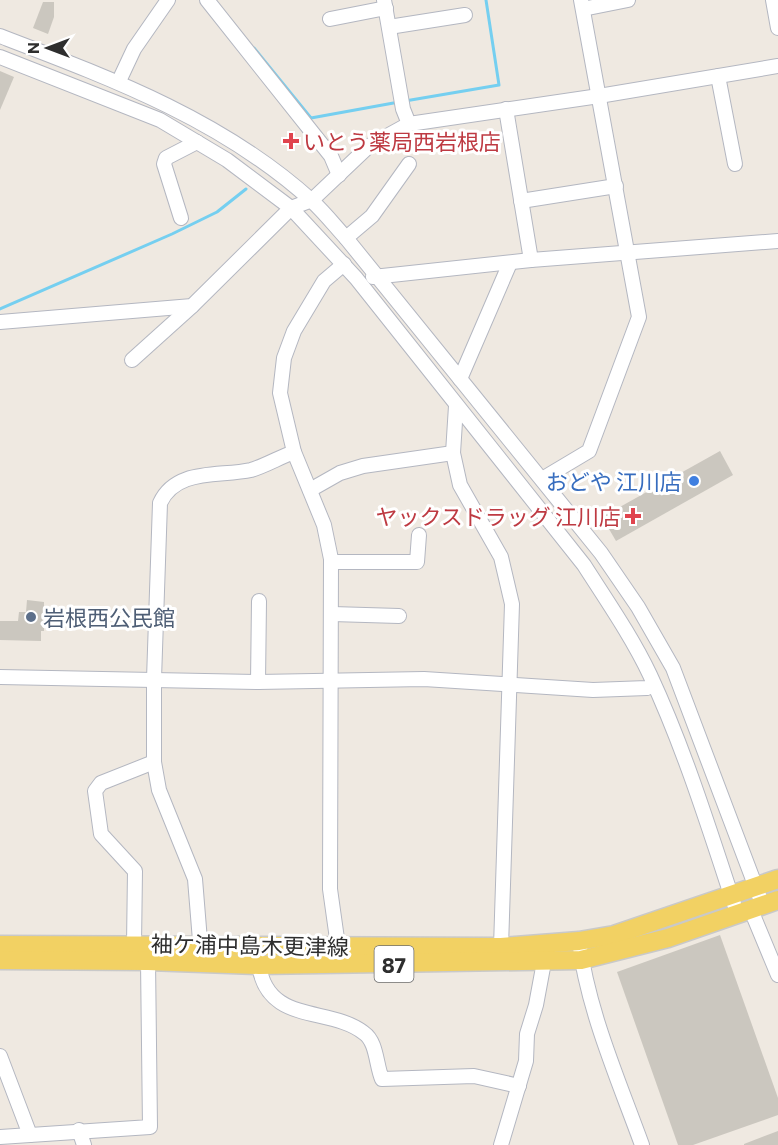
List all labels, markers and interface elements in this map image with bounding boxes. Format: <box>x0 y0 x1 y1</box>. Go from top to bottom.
north arrow <box>18 18 78 78</box>
text: N <box>23 42 42 54</box>
place label: いとう薬局西岩根店 <box>303 128 501 155</box>
marker: いとう薬局西岩根店 <box>284 134 298 148</box>
place label: おどや 江川店 <box>546 468 682 495</box>
marker: おどや 江川店 <box>687 474 701 488</box>
place label: ヤックスドラッグ 江川店 <box>375 503 621 530</box>
marker: ヤックスドラッグ 江川店 <box>626 509 640 523</box>
place label: 岩根西公民館 <box>43 604 175 631</box>
marker: 岩根西公民館 <box>24 610 38 624</box>
street label: 袖ケ浦中島木更津線 <box>151 930 349 960</box>
road number: 87 <box>374 946 414 982</box>

